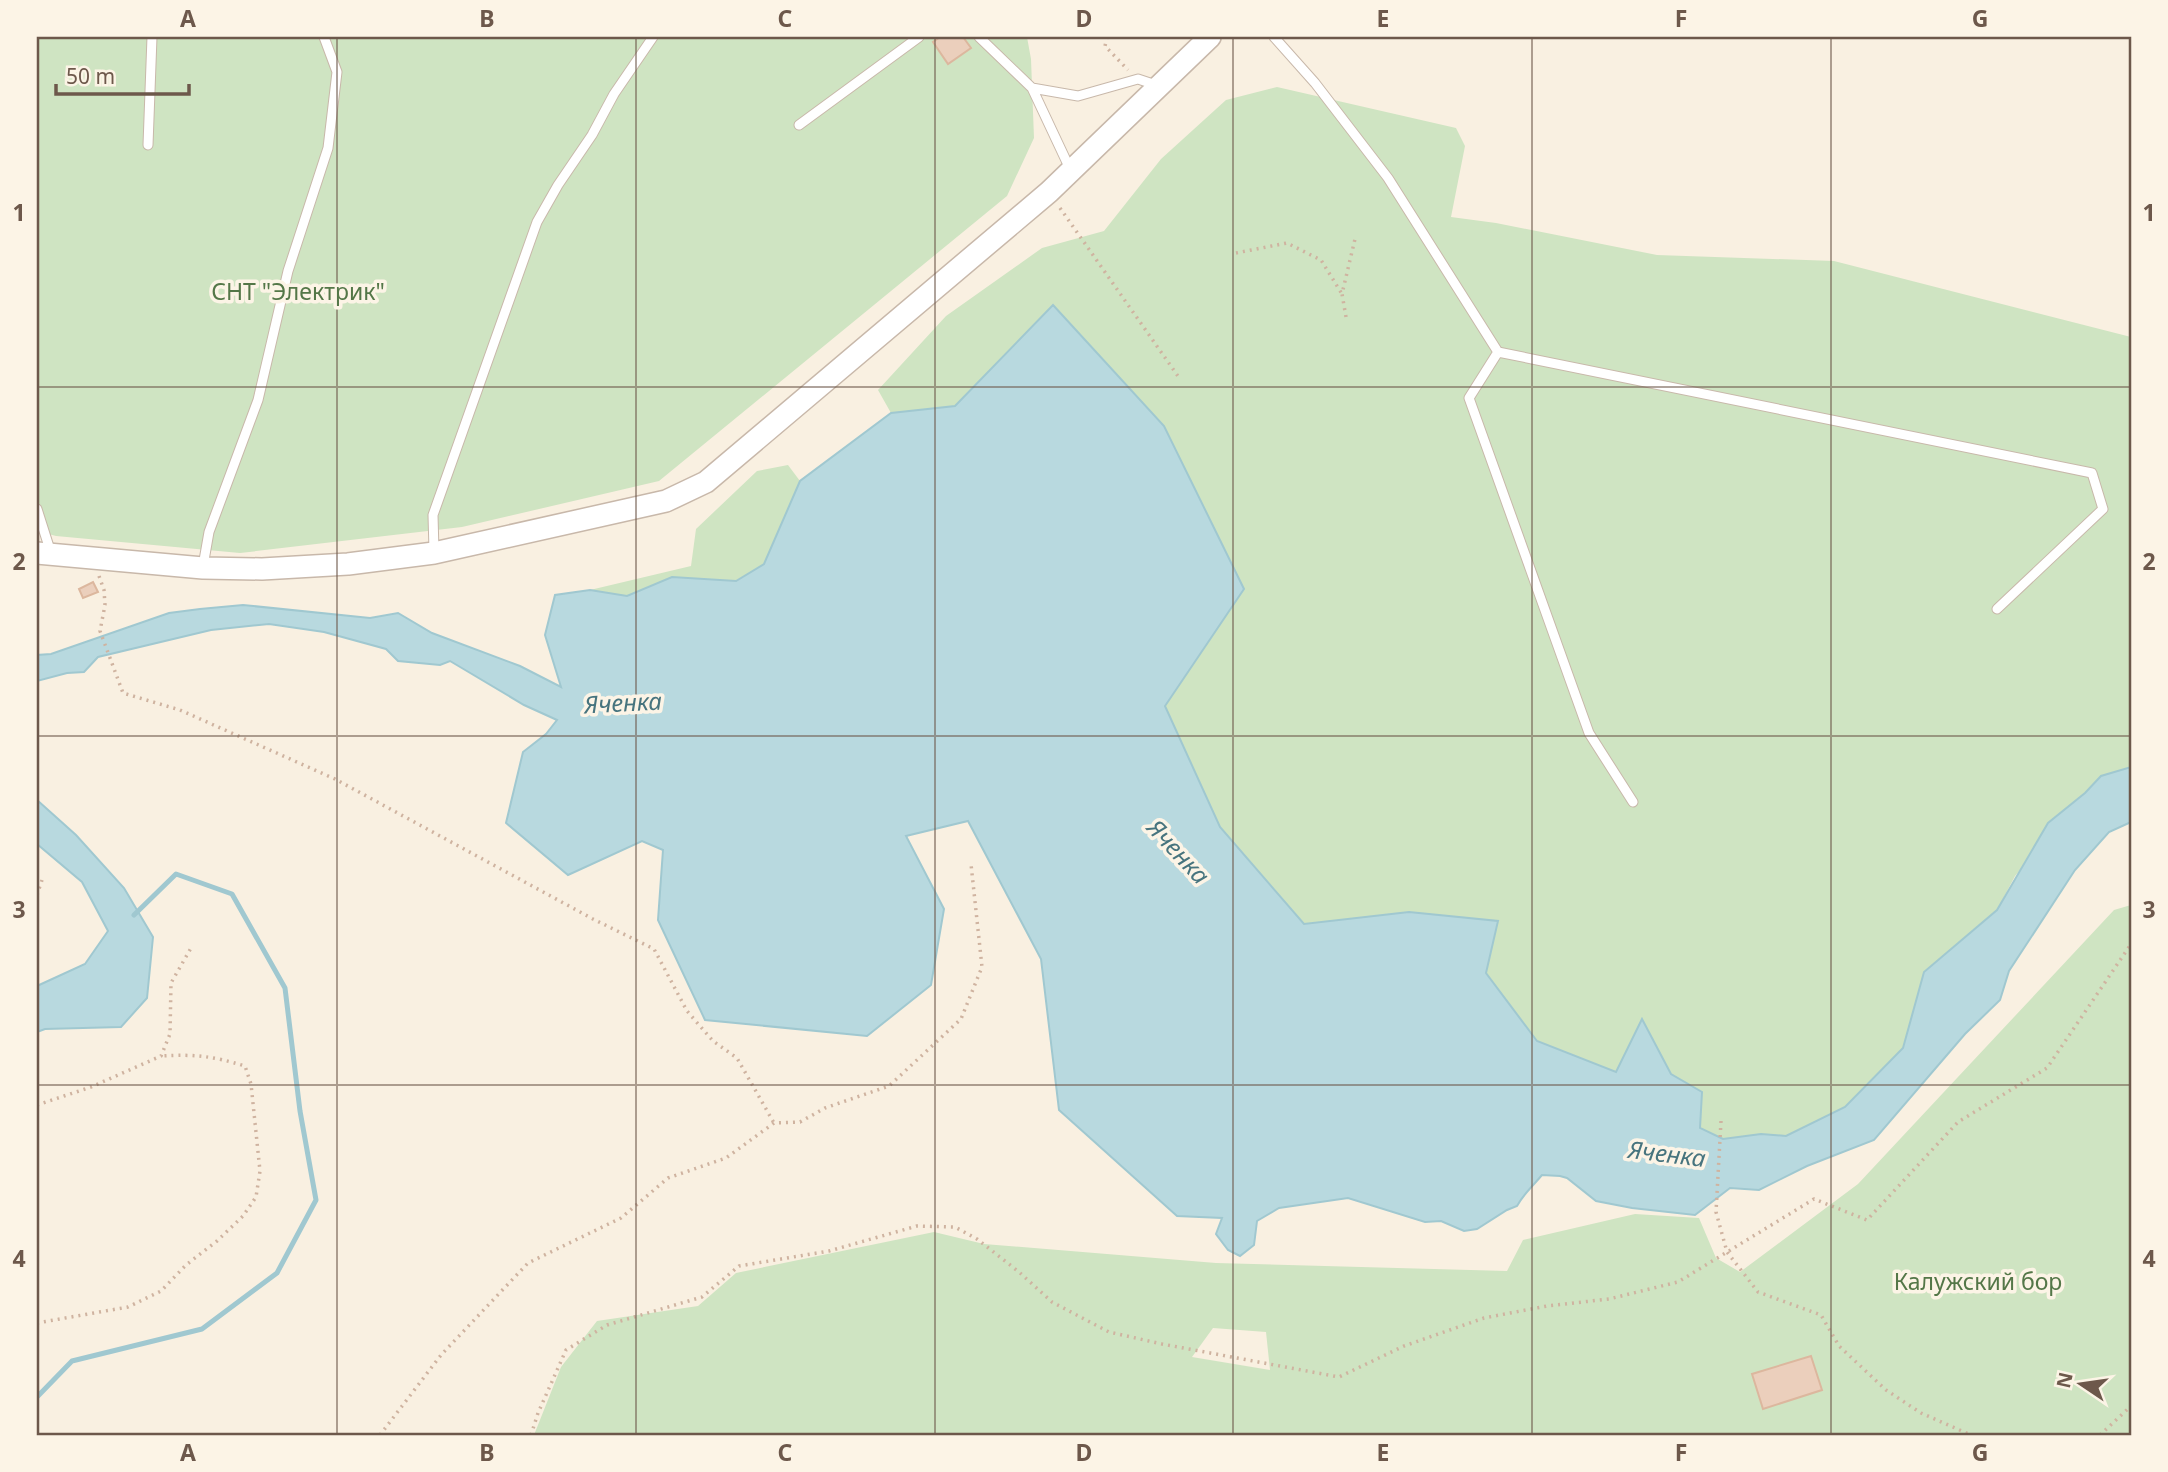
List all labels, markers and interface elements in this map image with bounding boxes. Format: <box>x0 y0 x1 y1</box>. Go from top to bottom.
text: A <box>180 2 196 34</box>
text: B <box>479 2 495 34</box>
text: C <box>778 2 793 34</box>
text: D <box>1076 2 1092 34</box>
text: E <box>1377 2 1389 34</box>
text: F <box>1675 2 1687 34</box>
text: G <box>1972 2 1988 34</box>
scale bar <box>56 52 189 96</box>
text: 50 m <box>66 62 115 90</box>
text: 1 <box>12 196 26 228</box>
text: 1 <box>2142 196 2156 228</box>
park label: СНТ "Электрик" <box>211 275 385 307</box>
text: 2 <box>12 545 26 577</box>
text: 2 <box>2142 545 2156 577</box>
water label: Яченка <box>582 683 663 721</box>
water label: Яченка <box>1140 811 1218 891</box>
text: 3 <box>12 893 26 925</box>
text: 3 <box>2142 893 2156 925</box>
water label: Яченка <box>1625 1132 1708 1174</box>
text: 4 <box>12 1242 26 1274</box>
text: 4 <box>2142 1242 2156 1274</box>
park label: Калужский бор <box>1894 1265 2062 1297</box>
north arrow <box>2046 1350 2116 1420</box>
text: N <box>2050 1370 2079 1391</box>
text: A <box>180 1436 196 1468</box>
text: B <box>479 1436 495 1468</box>
text: C <box>778 1436 793 1468</box>
text: D <box>1076 1436 1092 1468</box>
text: E <box>1377 1436 1389 1468</box>
text: F <box>1675 1436 1687 1468</box>
text: G <box>1972 1436 1988 1468</box>

